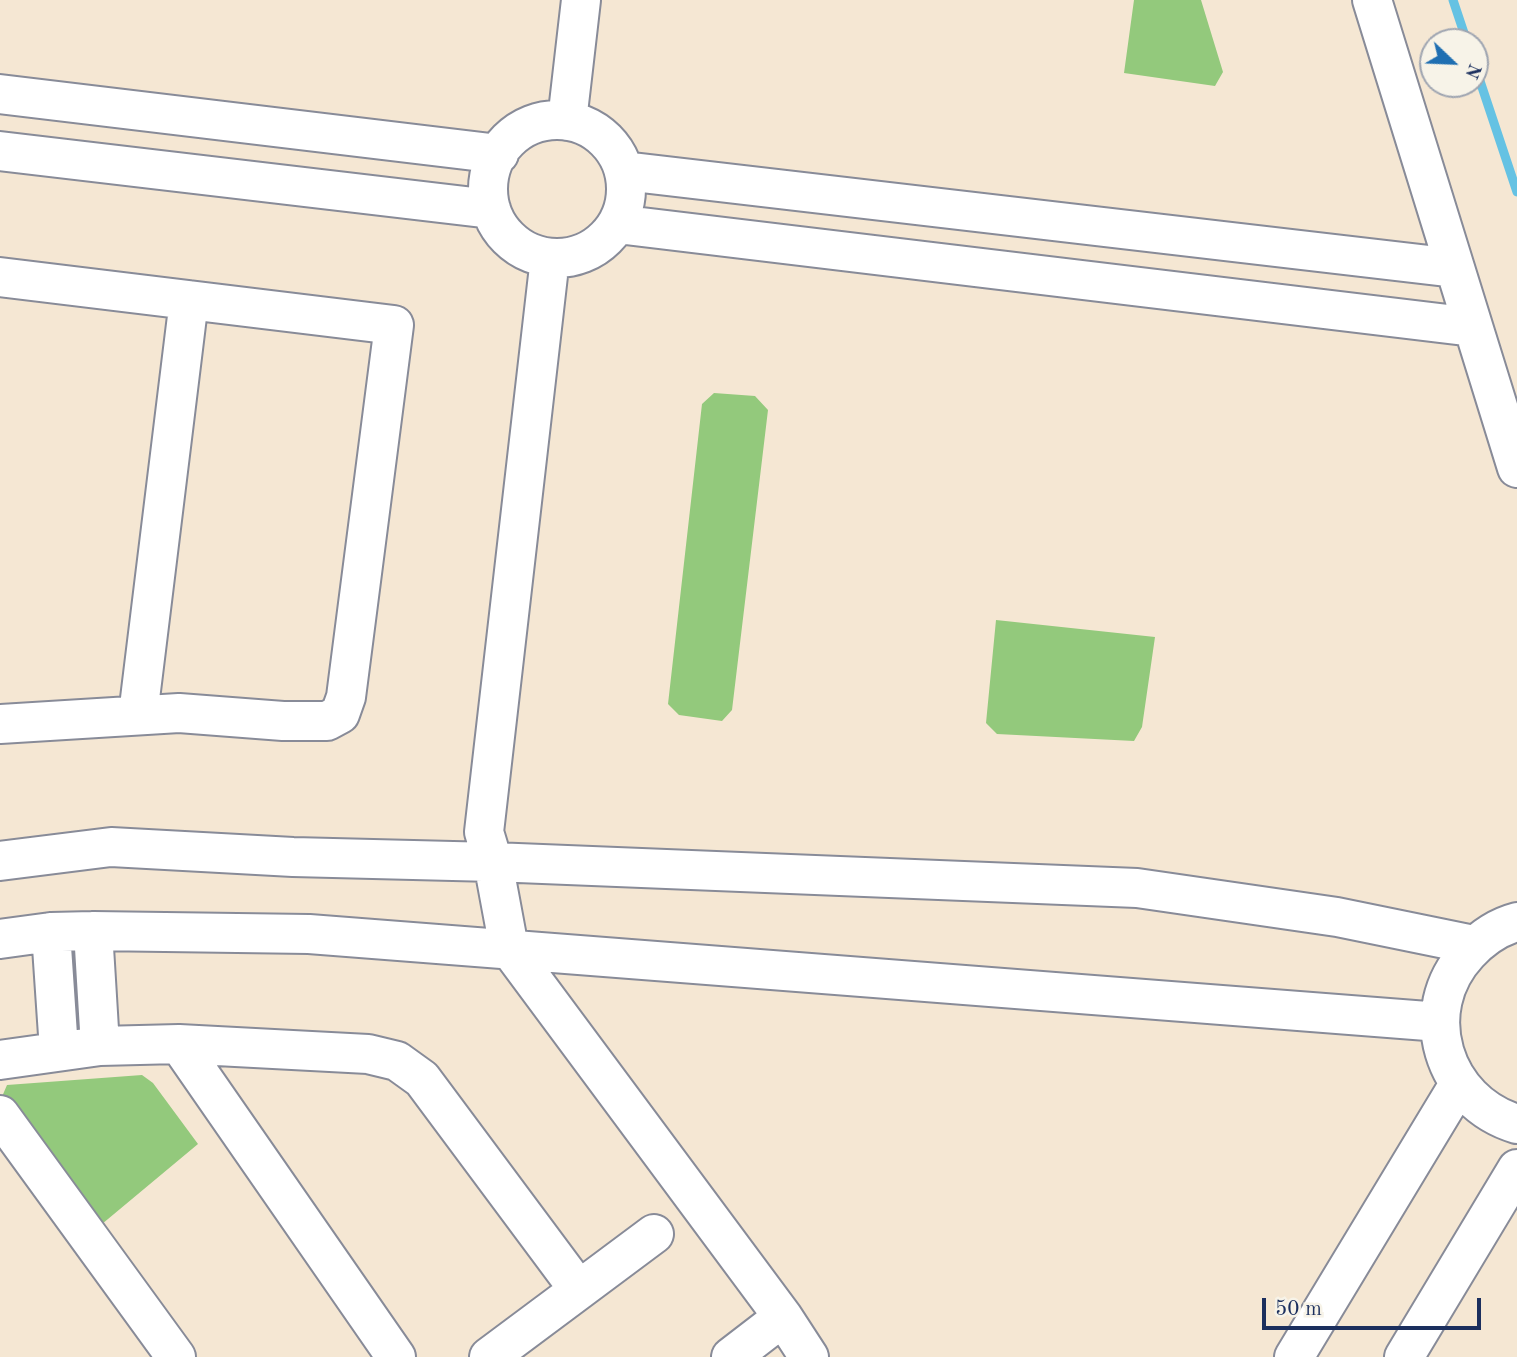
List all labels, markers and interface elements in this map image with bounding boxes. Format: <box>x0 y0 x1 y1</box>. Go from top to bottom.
north arrow <box>1419 28 1489 98</box>
text: N <box>1460 60 1484 81</box>
scale bar <box>1265 1284 1484 1328</box>
text: 50 m <box>1275 1299 1322 1320</box>

